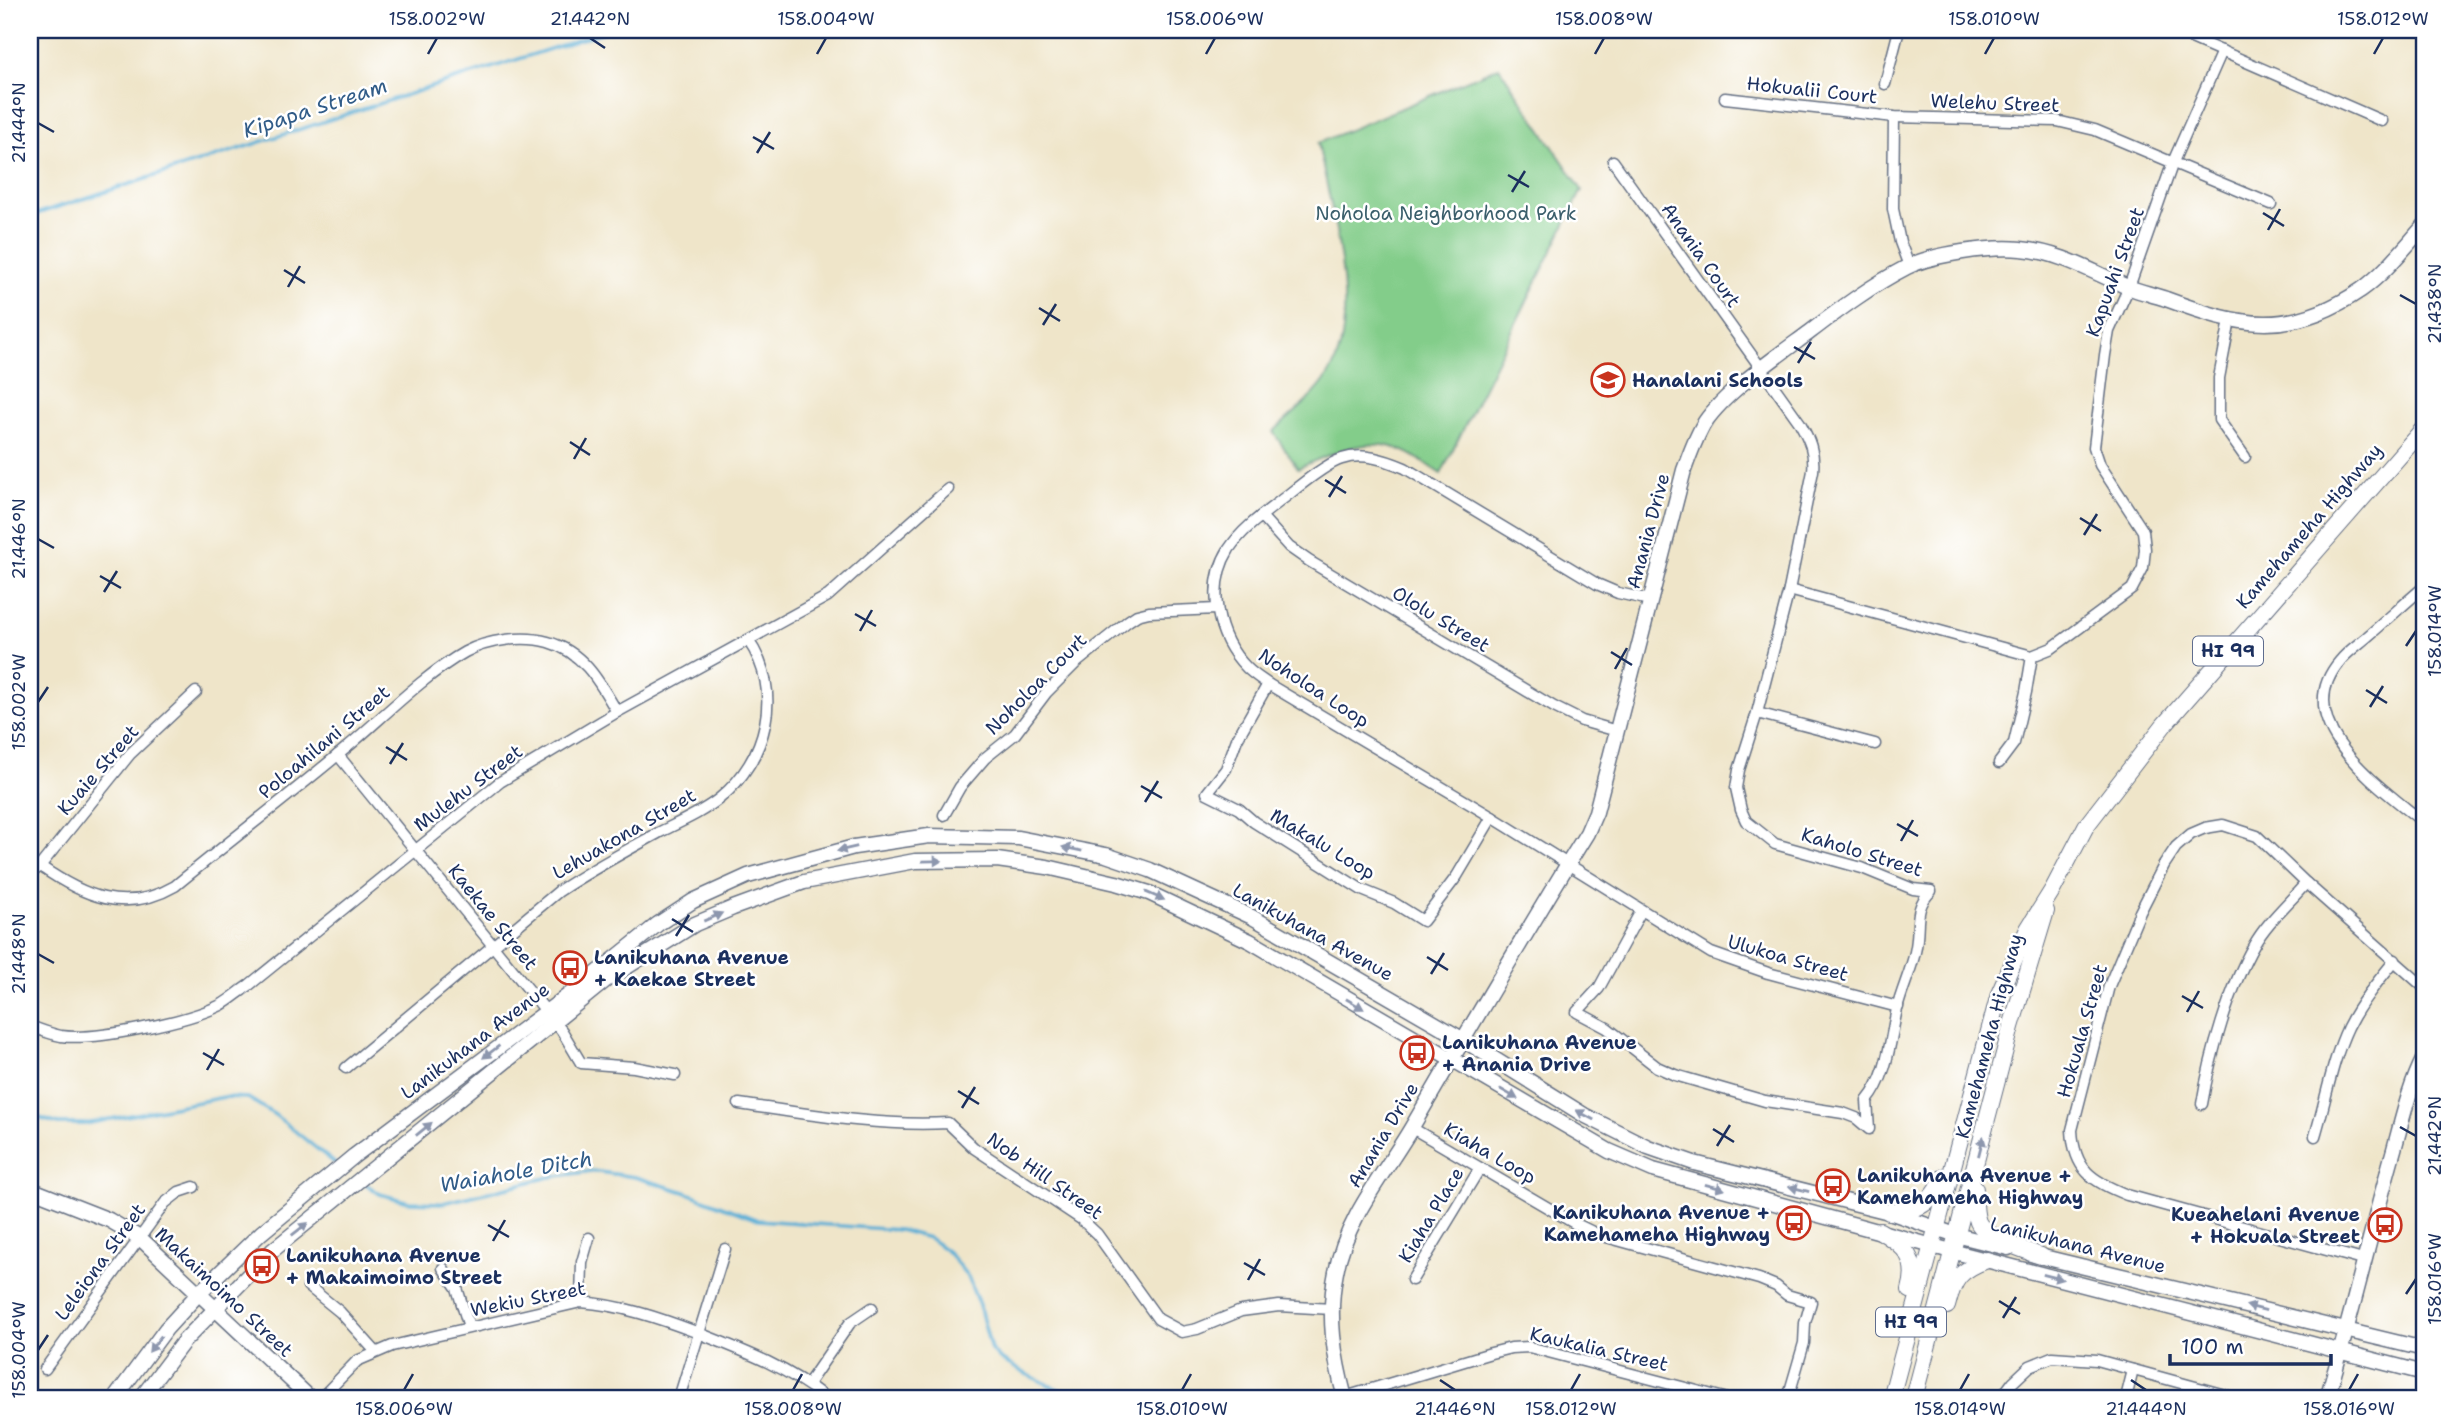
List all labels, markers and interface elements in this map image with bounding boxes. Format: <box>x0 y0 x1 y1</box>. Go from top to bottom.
text: 158.002°W <box>388 7 486 31</box>
text: 21.442°N <box>550 7 630 31</box>
text: 158.004°W <box>777 7 875 31</box>
text: 158.006°W <box>1166 7 1264 31</box>
text: 158.008°W <box>1555 7 1653 31</box>
text: 158.010°W <box>1948 7 2040 31</box>
text: 158.012°W <box>2337 7 2429 31</box>
water label: Kipapa Stream <box>239 71 391 145</box>
street label: Hokualii Court <box>1745 71 1879 109</box>
text: 21.444°N <box>7 82 31 164</box>
street label: Welehu Street <box>1930 88 2060 118</box>
street label: Anania Court <box>1656 198 1746 312</box>
park label: Noholoa Neighborhood Park <box>1315 201 1577 226</box>
street label: Kapuahi Street <box>2080 204 2150 340</box>
text: 21.438°N <box>2423 264 2447 344</box>
school or university icon: Hanalani Schools <box>1589 361 1627 399</box>
place label: Hanalani Schools <box>1632 368 1803 393</box>
street label: Kamehameha Highway <box>2230 438 2388 614</box>
street label: Anania Drive <box>1621 471 1675 591</box>
text: 21.446°N <box>7 498 31 580</box>
street label: Ololu Street <box>1388 580 1494 658</box>
text: 158.014°W <box>2423 585 2447 677</box>
street label: Noholoa Court <box>980 628 1092 740</box>
road number: HI 99 <box>2193 636 2263 666</box>
street label: Noholoa Loop <box>1254 643 1374 733</box>
text: 158.002°W <box>7 653 31 751</box>
street label: Poloahilani Street <box>253 680 395 804</box>
street label: Kuaie Street <box>52 720 144 820</box>
street label: Mulehu Street <box>409 739 527 837</box>
street label: Lehuakona Street <box>548 783 700 885</box>
street label: Makalu Loop <box>1266 803 1380 885</box>
street label: Kaholo Street <box>1798 822 1926 882</box>
one-way arrow <box>1061 843 1083 854</box>
one-way arrow <box>836 844 858 855</box>
one-way arrow <box>921 855 943 867</box>
street label: Kaekae Street <box>443 859 543 975</box>
street label: Lanikuhana Avenue <box>1228 877 1398 987</box>
one-way arrow <box>1145 890 1165 902</box>
one-way arrow <box>703 911 724 922</box>
text: 21.448°N <box>7 913 31 995</box>
street label: Ulukoa Street <box>1725 929 1851 987</box>
street label: Kamehameha Highway <box>1950 931 2028 1141</box>
place label: Lanikuhana Avenue + Kaekae Street <box>594 945 789 992</box>
bus stop icon: Lanikuhana Avenue + Kaekae Street <box>551 949 589 987</box>
street label: Hokuala Street <box>2051 961 2113 1101</box>
street label: Lanikuhana Avenue <box>396 977 554 1105</box>
one-way arrow <box>1345 998 1364 1010</box>
place label: Lanikuhana Avenue + Anania Drive <box>1442 1030 1637 1077</box>
bus stop icon: Lanikuhana Avenue + Anania Drive <box>1398 1034 1436 1072</box>
one-way arrow <box>482 1045 501 1059</box>
street label: Anania Drive <box>1342 1078 1424 1192</box>
one-way arrow <box>1500 1088 1519 1100</box>
text: 21.442°N <box>2423 1096 2447 1176</box>
one-way arrow <box>1575 1109 1595 1121</box>
street label: Kiaha Loop <box>1439 1117 1541 1189</box>
one-way arrow <box>415 1122 432 1137</box>
street label: Nob Hill Street <box>982 1127 1108 1225</box>
one-way arrow <box>1976 1135 1987 1157</box>
water label: Waiahole Ditch <box>438 1145 594 1199</box>
street label: Kiaha Place <box>1393 1163 1469 1267</box>
place label: Lanikuhana Avenue + Kamehameha Highway <box>1857 1163 2083 1210</box>
bus stop icon: Lanikuhana Avenue + Kamehameha Highway <box>1814 1167 1852 1205</box>
one-way arrow <box>1704 1182 1726 1193</box>
one-way arrow <box>1788 1183 1810 1194</box>
street label: Leleiona Street <box>49 1198 151 1326</box>
place label: Kanikuhana Avenue + Kamehameha Highway <box>1544 1200 1770 1247</box>
place label: Kueahelani Avenue + Hokuala Street <box>2171 1202 2360 1249</box>
bus stop icon: Kanikuhana Avenue + Kamehameha Highway <box>1775 1204 1813 1242</box>
bus stop icon: Kueahelani Avenue + Hokuala Street <box>2366 1206 2404 1244</box>
street label: Lanikuhana Avenue <box>1988 1211 2168 1279</box>
street label: Makaimoimo Street <box>150 1221 298 1363</box>
one-way arrow <box>290 1221 308 1236</box>
text: 158.016°W <box>2423 1233 2447 1325</box>
place label: Lanikuhana Avenue + Makaimoimo Street <box>286 1243 502 1290</box>
bus stop icon: Lanikuhana Avenue + Makaimoimo Street <box>243 1247 281 1285</box>
one-way arrow <box>2043 1272 2065 1283</box>
street label: Wekiu Street <box>468 1276 588 1322</box>
text: 158.004°W <box>7 1301 31 1399</box>
one-way arrow <box>2245 1302 2267 1313</box>
road number: HI 99 <box>1876 1308 1946 1336</box>
street label: Kaukalia Street <box>1527 1321 1671 1377</box>
scale bar <box>2170 1323 2332 1367</box>
text: 100 m <box>2181 1333 2244 1361</box>
one-way arrow <box>147 1334 162 1352</box>
text: 158.006°W <box>355 1397 453 1421</box>
text: 158.008°W <box>744 1397 842 1421</box>
text: 158.010°W <box>1136 1397 1228 1421</box>
text: 21.446°N <box>1414 1397 1496 1421</box>
text: 158.012°W <box>1525 1397 1617 1421</box>
text: 158.014°W <box>1914 1397 2006 1421</box>
text: 21.444°N <box>2105 1397 2187 1421</box>
text: 158.016°W <box>2303 1397 2395 1421</box>

